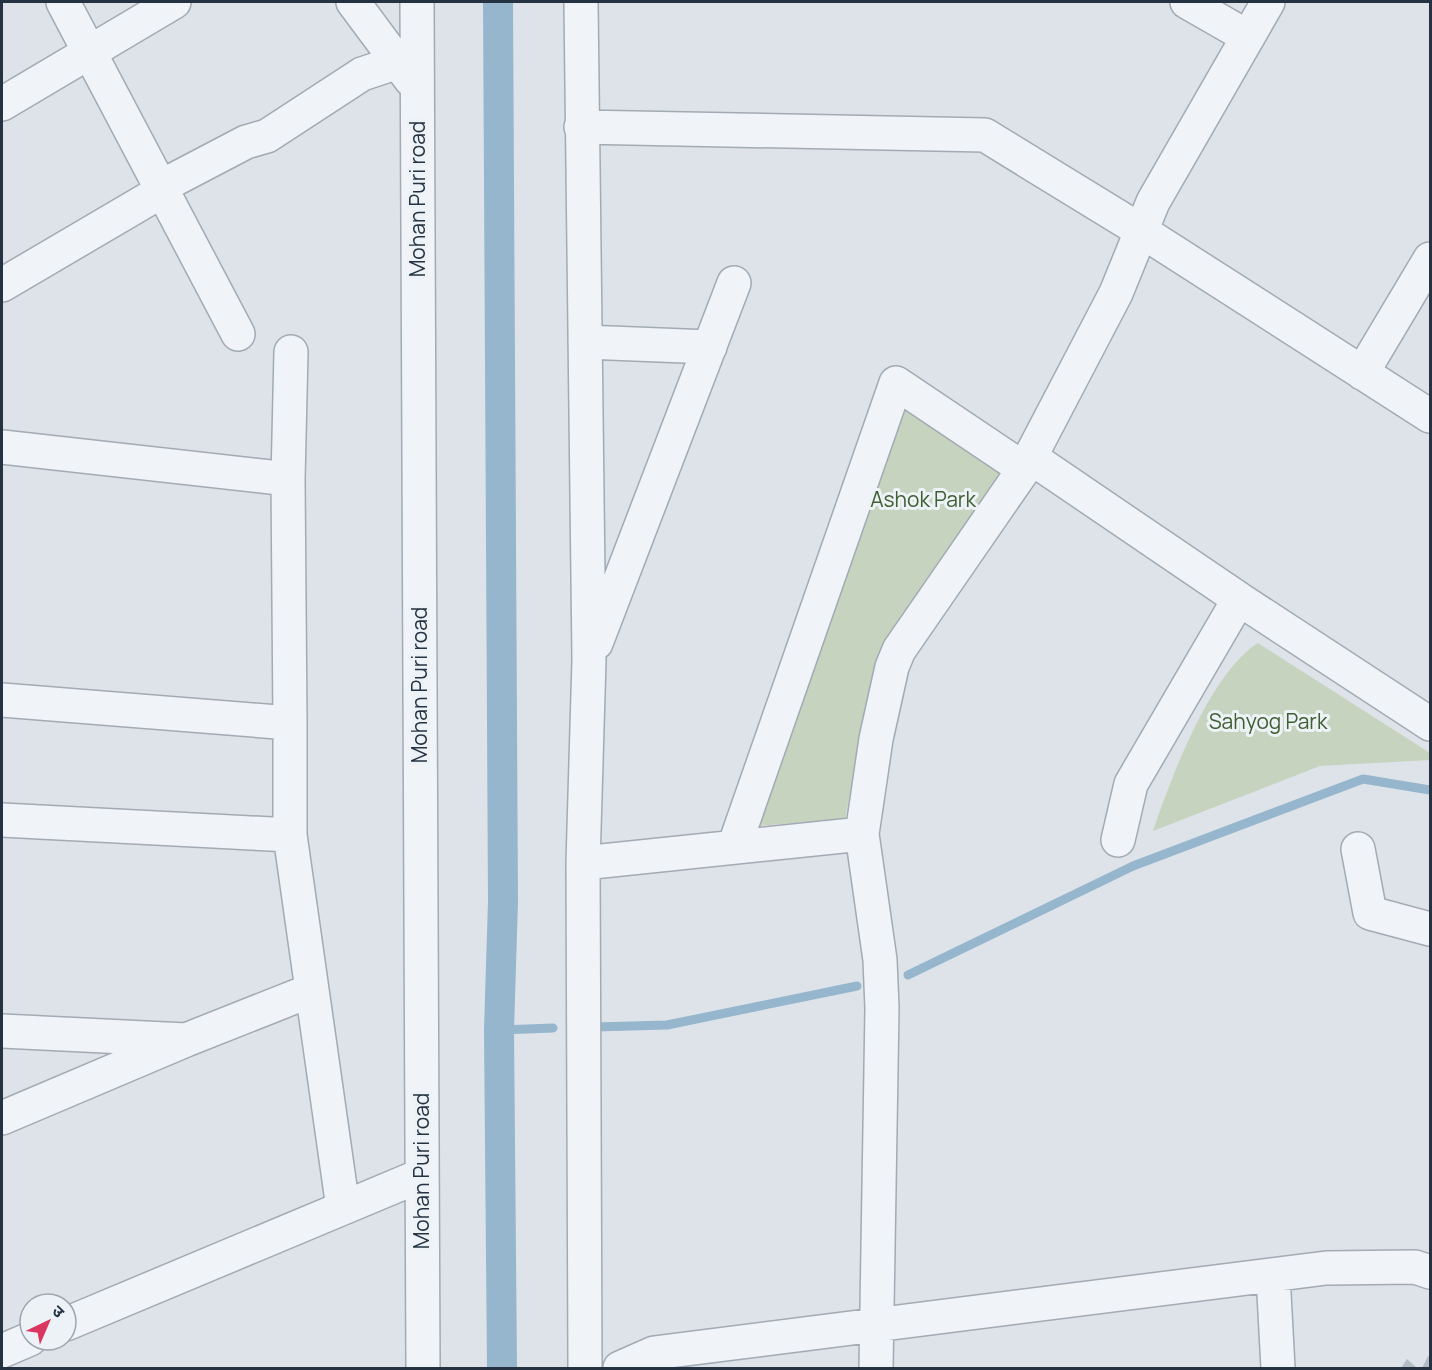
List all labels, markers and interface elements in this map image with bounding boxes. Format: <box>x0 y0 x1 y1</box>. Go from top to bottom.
street label: Mohan Puri road <box>403 121 431 277</box>
park label: Ashok Park <box>870 485 976 513</box>
street label: Mohan Puri road <box>405 607 433 763</box>
park label: Sahyog Park <box>1209 707 1328 735</box>
street label: Mohan Puri road <box>407 1093 435 1249</box>
north arrow <box>18 1292 78 1352</box>
text: उ <box>47 1300 70 1323</box>

